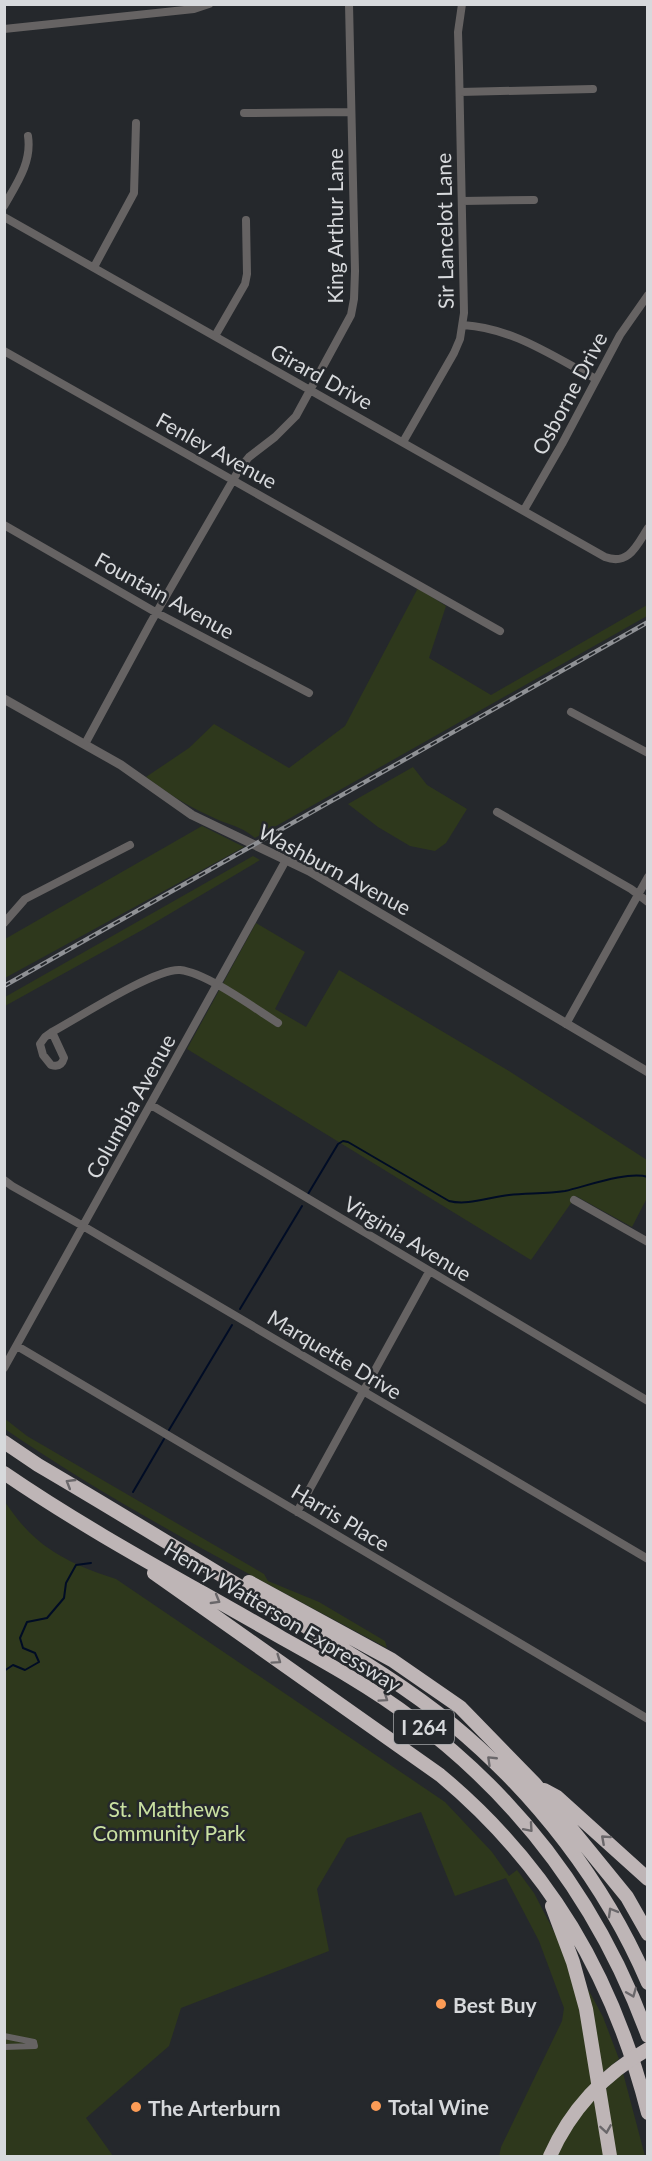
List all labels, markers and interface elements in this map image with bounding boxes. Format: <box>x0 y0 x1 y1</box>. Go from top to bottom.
street label: King Arthur Lane <box>322 148 347 304</box>
street label: Sir Lancelot Lane <box>430 153 458 309</box>
street label: Osborne Drive <box>526 327 612 459</box>
street label: Girard Drive <box>267 338 377 414</box>
street label: Fenley Avenue <box>152 407 282 493</box>
street label: Fountain Avenue <box>91 546 239 644</box>
street label: Washburn Avenue <box>255 818 415 920</box>
street label: Columbia Avenue <box>80 1029 180 1183</box>
street label: Virginia Avenue <box>340 1190 476 1286</box>
street label: Marquette Drive <box>263 1304 407 1404</box>
street label: Harris Place <box>287 1478 395 1556</box>
one-way arrow <box>66 1479 76 1491</box>
street label: Henry Watterson Expressway <box>160 1535 406 1697</box>
one-way arrow <box>210 1592 220 1604</box>
one-way arrow <box>270 1653 281 1664</box>
one-way arrow <box>378 1691 388 1703</box>
road number: I 264 <box>394 1710 454 1744</box>
one-way arrow <box>487 1756 498 1767</box>
park label: St. Matthews Community Park <box>93 1796 246 1845</box>
one-way arrow <box>522 1821 533 1832</box>
one-way arrow <box>601 1835 611 1846</box>
one-way arrow <box>608 1907 619 1918</box>
one-way arrow <box>625 1987 637 1998</box>
place label: Best Buy <box>453 1992 538 2017</box>
marker: Best Buy <box>434 1997 448 2011</box>
place label: Total Wine <box>388 2094 489 2119</box>
place label: The Arterburn <box>148 2095 280 2120</box>
marker: Total Wine <box>369 2099 383 2113</box>
marker: The Arterburn <box>129 2100 143 2114</box>
one-way arrow <box>599 2124 611 2134</box>

